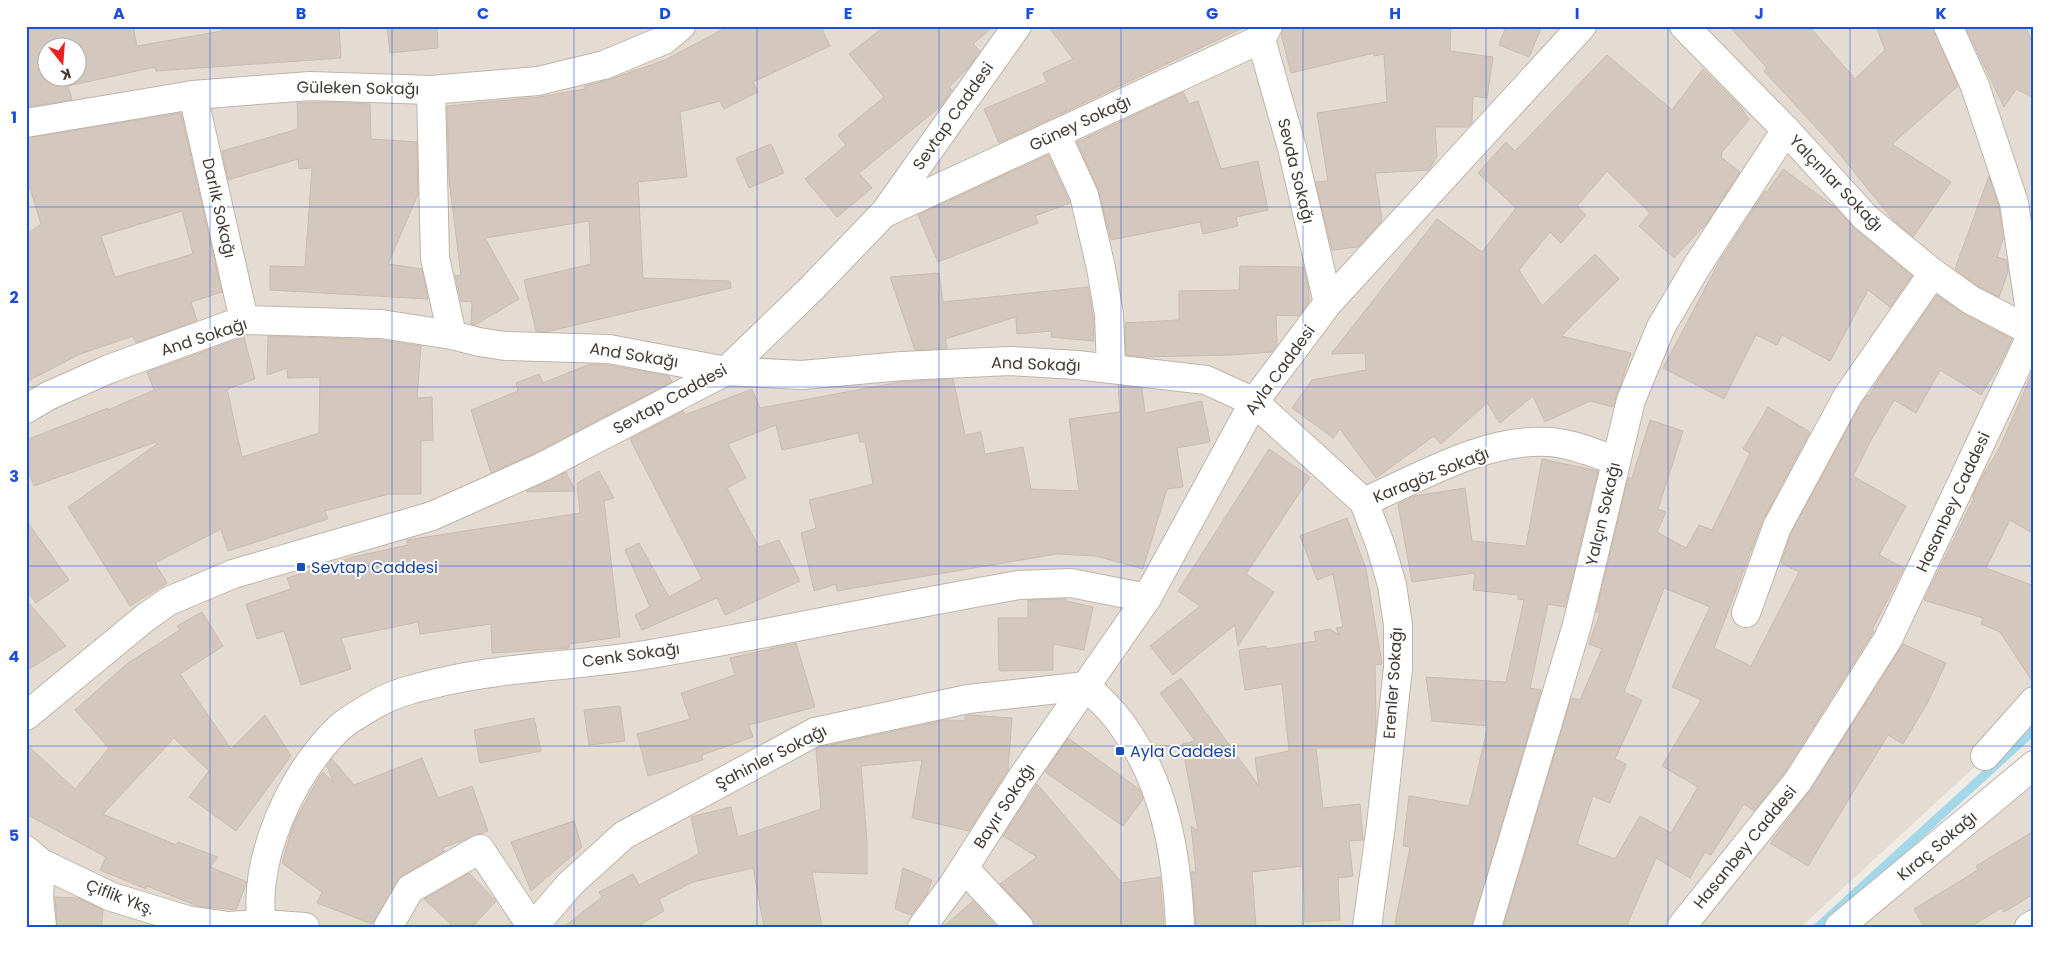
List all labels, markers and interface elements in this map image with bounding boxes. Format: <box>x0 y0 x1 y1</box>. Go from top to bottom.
text: A <box>113 2 125 25</box>
text: B <box>296 2 306 25</box>
text: C <box>477 2 489 25</box>
text: D <box>659 2 671 25</box>
text: E <box>844 2 852 25</box>
text: F <box>1026 2 1035 25</box>
text: G <box>1206 2 1218 25</box>
text: H <box>1389 2 1401 25</box>
text: I <box>1575 2 1579 25</box>
text: J <box>1754 2 1764 25</box>
text: K <box>1935 2 1947 25</box>
north arrow <box>38 38 88 88</box>
street label: Sevtap Caddesi <box>907 57 999 175</box>
text: K <box>58 63 73 85</box>
street label: Güleken Sokağı <box>296 75 420 101</box>
street label: Güney Sokağı <box>1025 89 1135 157</box>
text: 1 <box>11 106 17 129</box>
street label: Sevda Sokağı <box>1272 116 1320 226</box>
street label: Yalçınlar Sokağı <box>1784 130 1888 236</box>
street label: Darlık Sokağı <box>196 156 242 260</box>
text: 2 <box>9 286 19 309</box>
street label: And Sokağı <box>158 312 250 362</box>
street label: Ayla Caddesi <box>1240 320 1320 420</box>
street label: And Sokağı <box>588 337 680 373</box>
street label: And Sokağı <box>991 351 1081 377</box>
street label: Sevtap Caddesi <box>609 358 731 440</box>
street label: Hasanbey Caddesi <box>1910 428 1996 576</box>
street label: Karagöz Sokağı <box>1370 441 1492 509</box>
street label: Yalçın Sokağı <box>1580 460 1626 568</box>
text: 3 <box>9 465 19 488</box>
place label: Sevtap Caddesi <box>311 556 438 579</box>
marker: Sevtap Caddesi <box>295 561 307 573</box>
street label: Erenler Sokağı <box>1378 626 1408 740</box>
street label: Cenk Sokağı <box>581 637 681 673</box>
text: 4 <box>9 645 20 668</box>
street label: Şahinler Sokağı <box>711 719 831 795</box>
place label: Ayla Caddesi <box>1130 740 1236 763</box>
marker: Ayla Caddesi <box>1114 745 1126 757</box>
street label: Bayır Sokağı <box>968 759 1040 853</box>
street label: Hasanbey Caddesi <box>1688 781 1802 913</box>
street label: Kıraç Sokağı <box>1892 806 1982 886</box>
text: 5 <box>9 824 19 847</box>
street label: Çiflik Ykş. <box>83 873 157 921</box>

